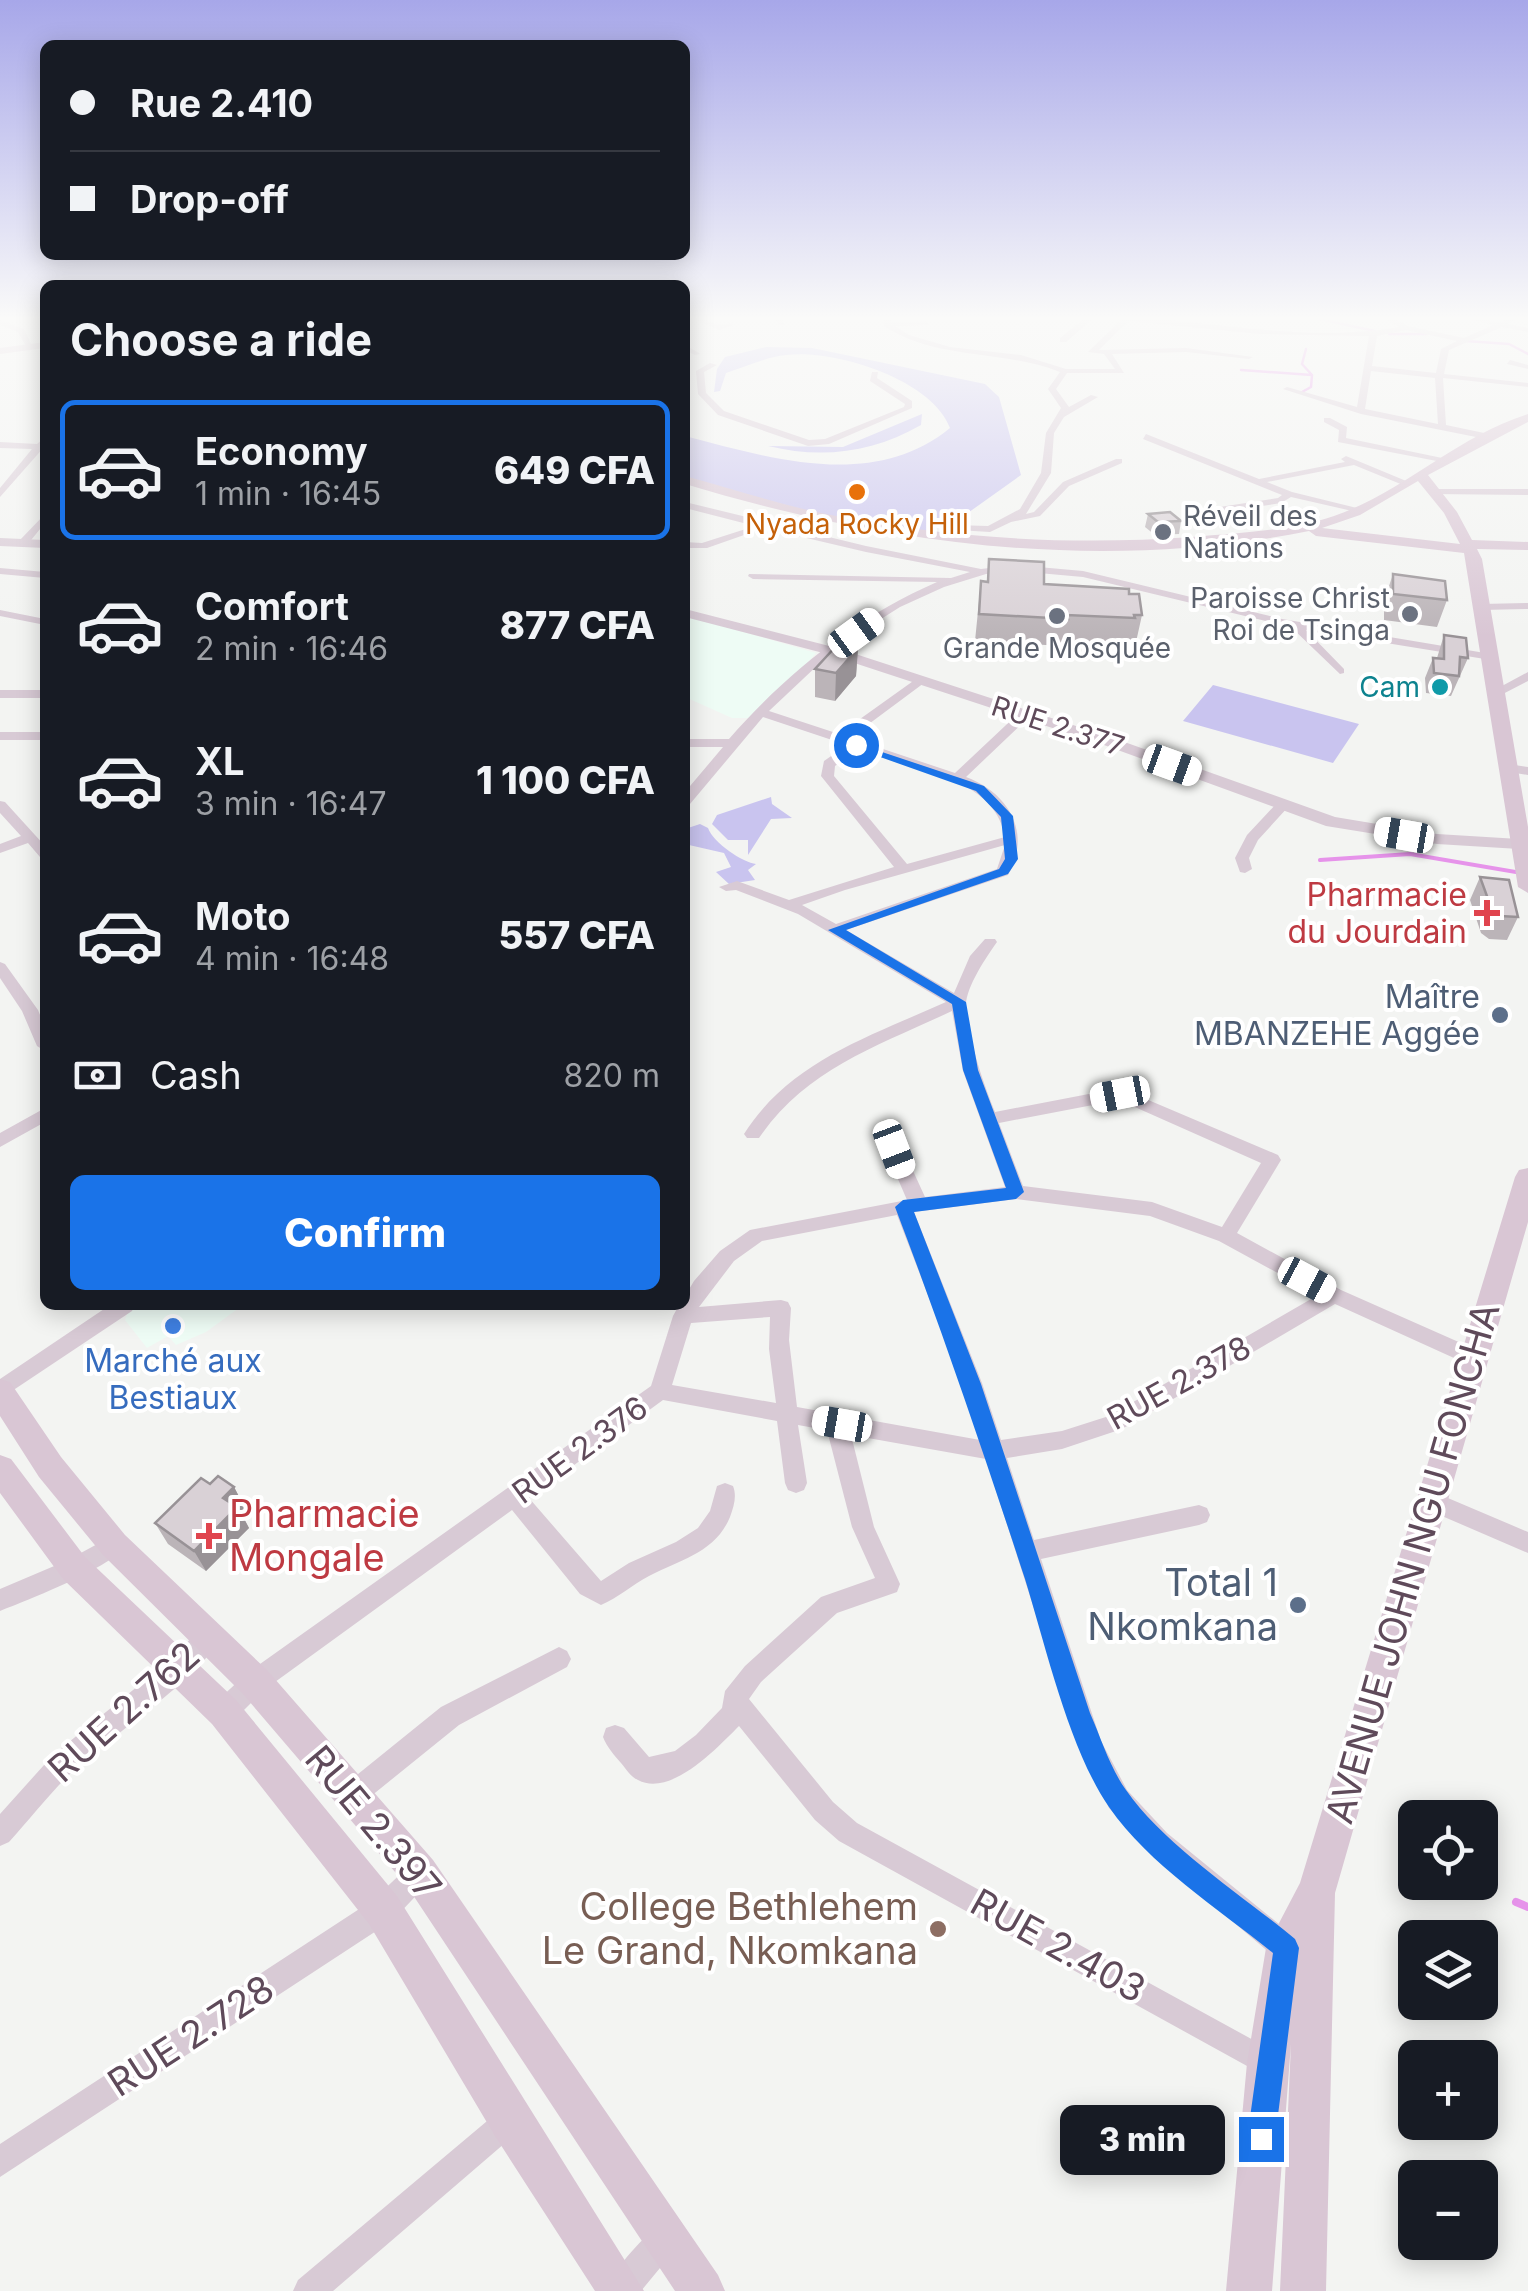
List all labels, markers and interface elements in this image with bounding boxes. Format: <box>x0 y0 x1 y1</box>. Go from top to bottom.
text: Rue 2.410 <box>130 80 313 126</box>
text: Drop-off <box>130 176 289 222</box>
text: Choose a ride <box>70 312 372 367</box>
icon: car <box>75 425 165 515</box>
text: Economy <box>195 428 368 474</box>
text: 649 CFA <box>494 447 655 493</box>
text: 1 min · 16:45 <box>195 474 381 513</box>
marker: Nyada Rocky Hill <box>846 481 868 503</box>
place label: Réveil des Nations <box>1183 499 1318 565</box>
place label: Nyada Rocky Hill <box>745 507 969 541</box>
marker: Réveil des Nations <box>1152 521 1174 543</box>
icon: car <box>75 580 165 670</box>
place label: Paroisse Christ Roi de Tsinga <box>1190 581 1390 647</box>
text: Comfort <box>195 583 349 629</box>
text: 877 CFA <box>500 602 655 648</box>
car <box>823 603 889 663</box>
marker: Paroisse Christ Roi de Tsinga <box>1399 603 1421 625</box>
marker: Grande Mosquée <box>1046 605 1068 627</box>
text: 2 min · 16:46 <box>195 629 388 668</box>
place label: Grande Mosquée <box>943 631 1171 665</box>
place label: Cam <box>1359 670 1420 704</box>
marker: Cam <box>1429 676 1451 698</box>
street label: RUE 2.377 <box>987 689 1129 763</box>
route start <box>834 723 879 768</box>
icon: car <box>75 735 165 825</box>
text: XL <box>195 738 245 784</box>
car <box>1139 741 1205 789</box>
text: 1 100 CFA <box>476 757 655 803</box>
text: 3 min · 16:47 <box>195 784 387 823</box>
car <box>1372 815 1436 855</box>
place label: Pharmacie du Jourdain <box>1287 875 1467 951</box>
icon: car <box>75 890 165 980</box>
text: Moto <box>195 893 291 939</box>
marker: Pharmacie du Jourdain <box>1476 902 1498 924</box>
text: 557 CFA <box>499 912 655 958</box>
text: 4 min · 16:48 <box>195 939 389 978</box>
place label: Maître MBANZEHE Aggée <box>1194 977 1480 1053</box>
marker: Maître MBANZEHE Aggée <box>1489 1004 1511 1026</box>
icon: cash <box>70 1048 125 1103</box>
text: Cash <box>150 1052 242 1098</box>
text: 820 m <box>563 1056 660 1095</box>
car <box>1088 1074 1152 1114</box>
car <box>869 1116 919 1182</box>
button: Confirm <box>70 1175 660 1290</box>
car <box>1273 1253 1341 1307</box>
street label: AVENUE JOHN NGU FONCHA <box>1316 1297 1509 1828</box>
marker: Marché aux Bestiaux <box>162 1315 184 1337</box>
street label: RUE 2.378 <box>1100 1327 1257 1438</box>
place label: Marché aux Bestiaux <box>84 1341 262 1417</box>
street label: RUE 2.376 <box>504 1387 655 1512</box>
car <box>810 1404 874 1444</box>
place label: Pharmacie Mongale <box>229 1490 420 1580</box>
marker: Pharmacie Mongale <box>198 1525 220 1547</box>
place label: Total 1 Nkomkana <box>1087 1559 1278 1649</box>
marker: Total 1 Nkomkana <box>1287 1594 1309 1616</box>
street label: RUE 2.762 <box>38 1631 208 1791</box>
street label: RUE 2.397 <box>296 1736 452 1909</box>
map controls <box>1398 1800 1498 2260</box>
button: locate <box>1398 1800 1498 1900</box>
street label: RUE 2.403 <box>963 1878 1154 2012</box>
place label: College Bethlehem Le Grand, Nkomkana <box>542 1883 918 1973</box>
marker: College Bethlehem Le Grand, Nkomkana <box>927 1918 949 1940</box>
button: layers <box>1398 1920 1498 2020</box>
street label: RUE 2.728 <box>99 1965 282 2106</box>
button: + <box>1398 2040 1498 2140</box>
callout: 3 min <box>1061 2104 1226 2174</box>
route end <box>1239 2117 1284 2162</box>
text: 3 min <box>1099 2120 1186 2159</box>
button: − <box>1398 2160 1498 2260</box>

